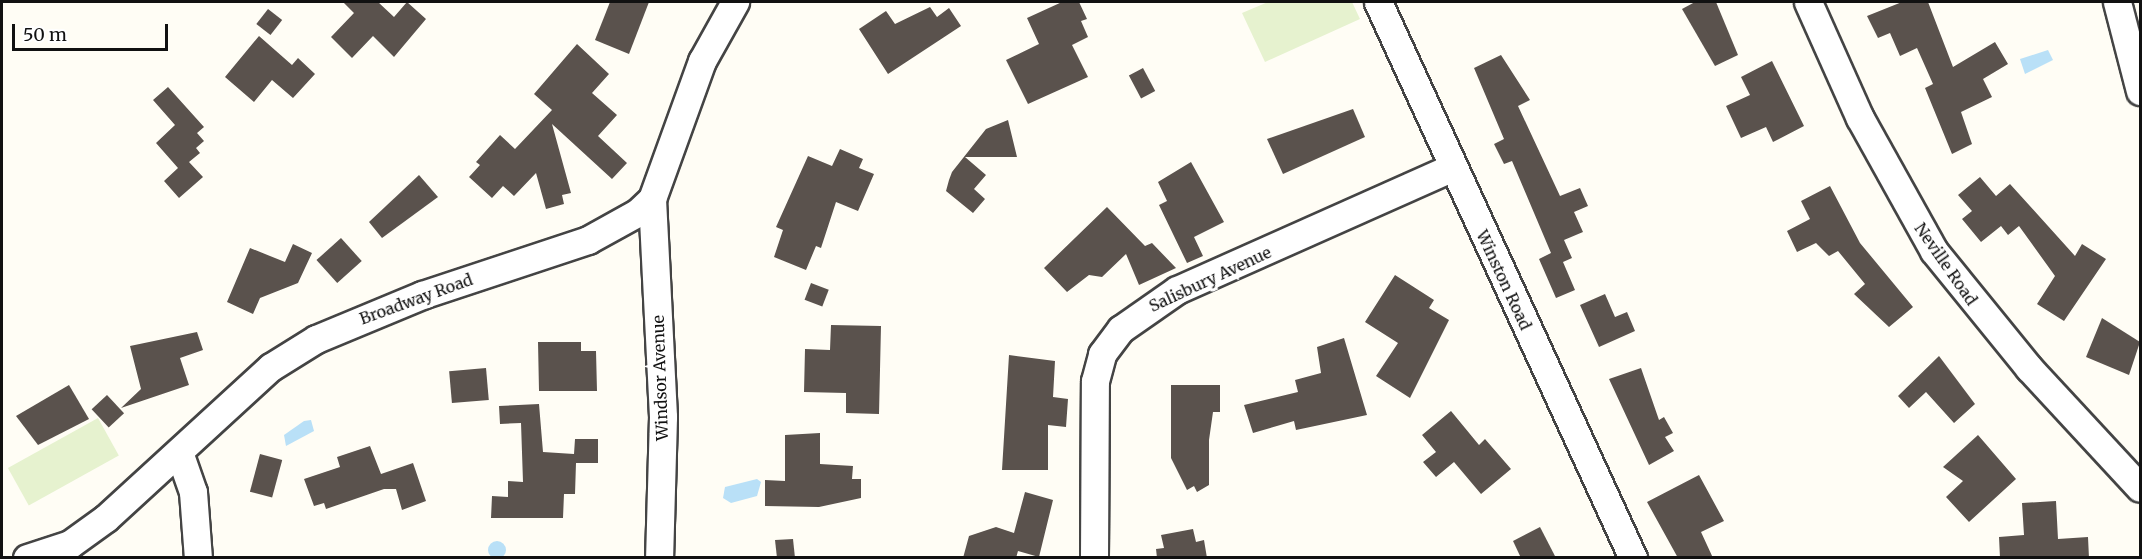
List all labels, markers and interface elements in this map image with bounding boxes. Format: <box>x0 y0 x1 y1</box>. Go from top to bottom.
scale bar <box>15 12 171 50</box>
text: 50 m <box>23 23 67 46</box>
street label: Neville Road <box>1911 219 1981 309</box>
street label: Winston Road <box>1472 227 1536 333</box>
street label: Salisbury Avenue <box>1146 242 1274 316</box>
street label: Broadway Road <box>357 270 475 328</box>
street label: Windsor Avenue <box>648 315 672 441</box>

